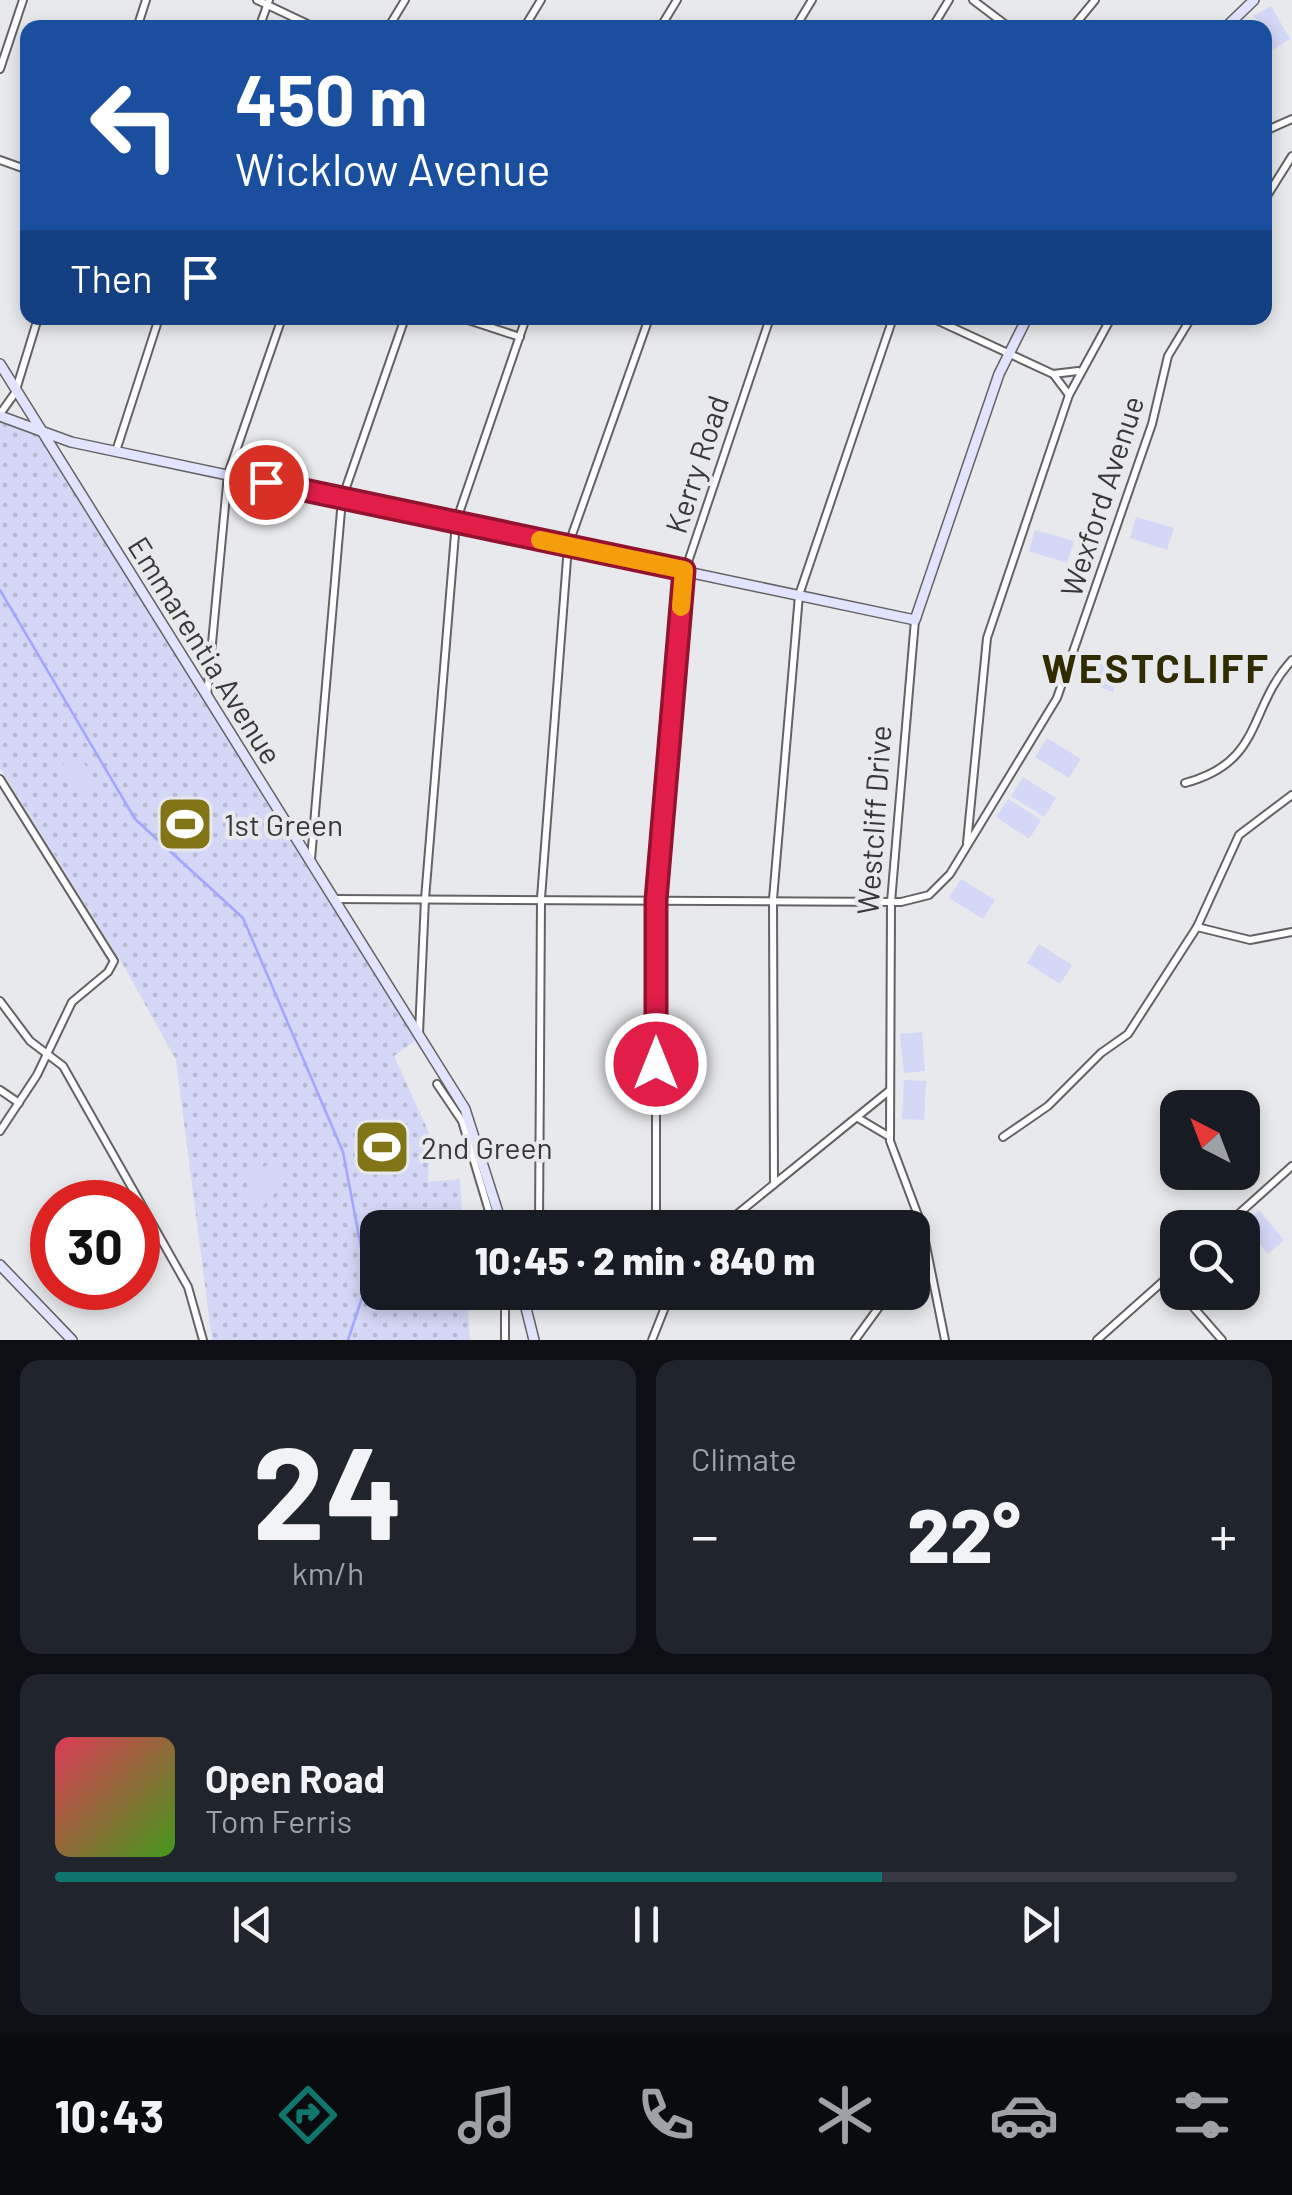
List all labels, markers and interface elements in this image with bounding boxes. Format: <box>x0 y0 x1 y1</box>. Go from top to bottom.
text: 450 m <box>235 56 427 140</box>
icon: left <box>70 60 200 190</box>
text: Wicklow Avenue <box>235 141 550 195</box>
icon: arrive <box>173 250 228 305</box>
text: Then <box>70 255 153 301</box>
street label: Kerry Road <box>657 391 735 537</box>
street label: Wexford Avenue <box>1052 391 1150 601</box>
pin <box>224 440 309 525</box>
icon: arrive <box>239 455 294 510</box>
street label: Emmarentia Avenue <box>122 530 290 770</box>
district label: WESTCLIFF <box>1042 643 1270 691</box>
street label: Westcliff Drive <box>848 724 898 916</box>
sports icon: 1st Green <box>155 794 215 854</box>
place label: 1st Green <box>224 806 343 842</box>
position arrow <box>604 1012 708 1116</box>
north arrow <box>1160 1090 1260 1190</box>
map controls <box>1160 1090 1260 1310</box>
sports icon: 2nd Green <box>352 1117 412 1177</box>
place label: 2nd Green <box>421 1129 553 1165</box>
speed limit sign: 30 <box>30 1180 160 1310</box>
button: search <box>1160 1210 1260 1310</box>
text: 10:45 · 2 min · 840 m <box>475 1237 815 1283</box>
text: 24 <box>252 1410 404 1566</box>
text: Climate <box>691 1439 797 1477</box>
text: 22° <box>907 1488 1021 1578</box>
text: − <box>691 1501 719 1567</box>
text: + <box>1209 1501 1237 1567</box>
text: km/h <box>292 1553 364 1591</box>
text: Open Road <box>205 1755 385 1801</box>
text: Tom Ferris <box>205 1801 352 1839</box>
icon: previous <box>225 1897 280 1952</box>
icon: pause <box>619 1897 674 1952</box>
icon: next <box>1013 1897 1068 1952</box>
icon: directions <box>273 2080 343 2150</box>
icon: music <box>452 2080 522 2150</box>
icon: phone <box>631 2080 701 2150</box>
icon: climate <box>810 2080 880 2150</box>
icon: car <box>989 2080 1059 2150</box>
icon: filters <box>1167 2080 1237 2150</box>
text: 10:43 <box>54 2088 164 2142</box>

